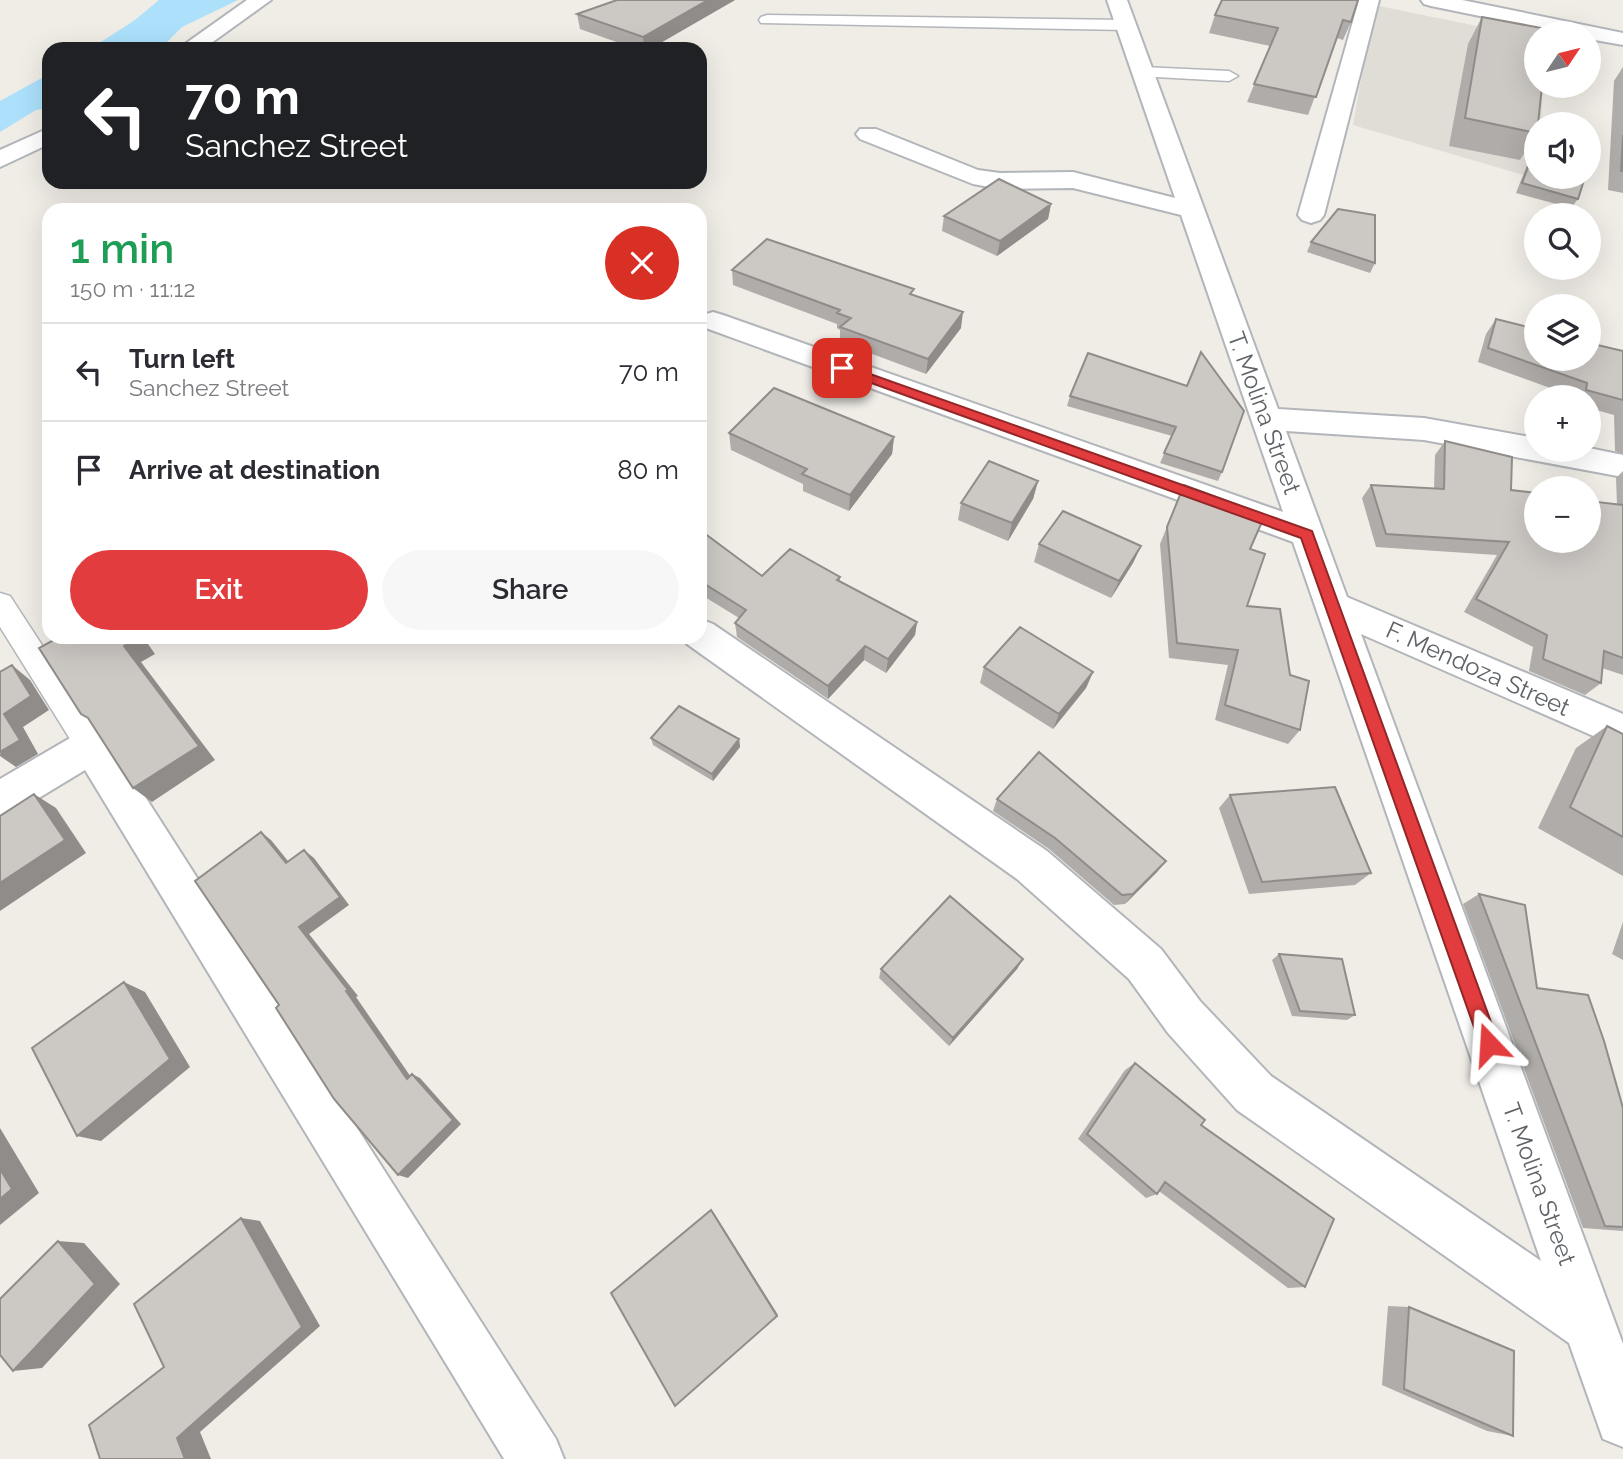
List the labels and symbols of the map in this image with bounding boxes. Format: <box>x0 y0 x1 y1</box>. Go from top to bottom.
north arrow <box>1524 21 1601 98</box>
street label: T. Molina Street <box>1222 328 1307 498</box>
pin <box>812 338 872 398</box>
street label: F. Mendoza Street <box>1382 615 1575 722</box>
position arrow <box>1452 1007 1526 1081</box>
street label: T. Molina Street <box>1497 1099 1582 1269</box>

